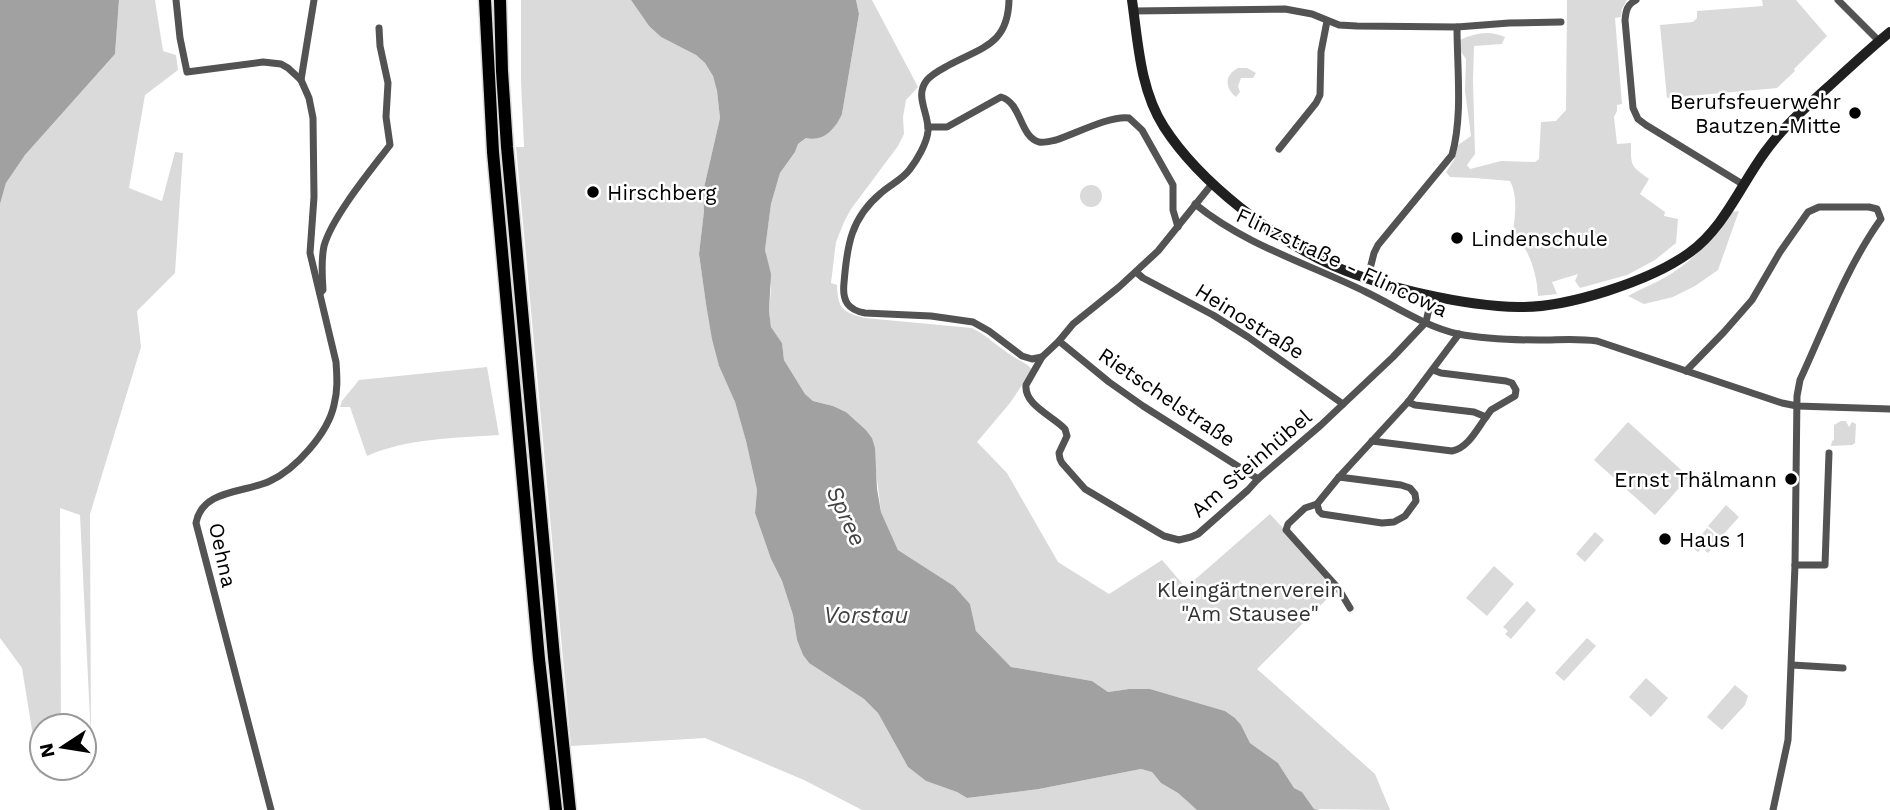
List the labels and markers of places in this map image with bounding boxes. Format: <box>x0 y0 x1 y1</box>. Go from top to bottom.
place label: Berufsfeuerwehr Bautzen-Mitte <box>1670 89 1841 138</box>
marker: Berufsfeuerwehr Bautzen-Mitte <box>1847 105 1863 121</box>
place label: Hirschberg <box>607 180 717 205</box>
marker: Hirschberg <box>585 184 601 200</box>
place label: Lindenschule <box>1471 226 1608 251</box>
marker: Lindenschule <box>1449 230 1465 246</box>
place label: Ernst Thälmann <box>1614 467 1777 492</box>
marker: Ernst Thälmann <box>1783 471 1799 487</box>
place label: Haus 1 <box>1679 527 1745 552</box>
marker: Haus 1 <box>1657 531 1673 547</box>

